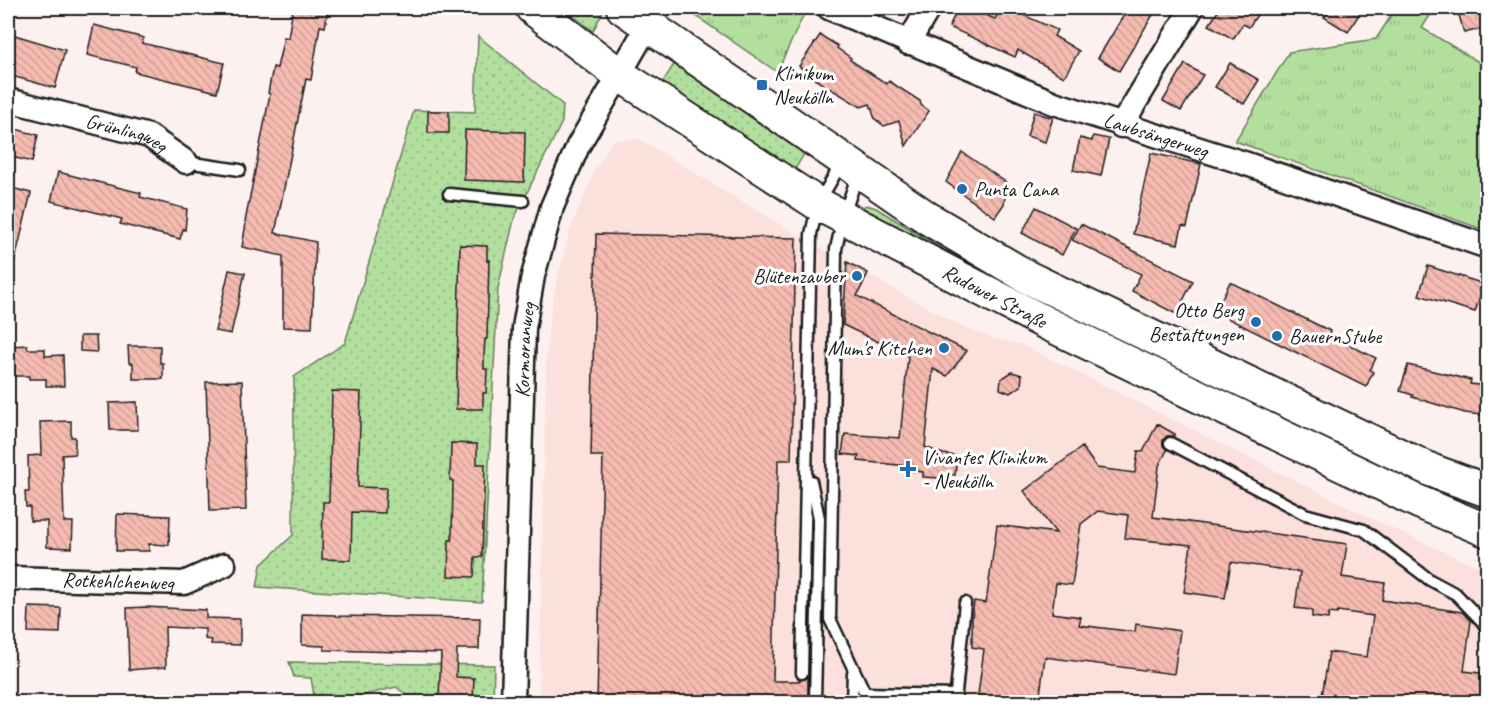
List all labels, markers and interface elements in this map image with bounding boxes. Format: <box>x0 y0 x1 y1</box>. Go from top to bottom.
place label: Klinikum Neukölln <box>774 60 835 110</box>
marker: Klinikum Neukölln <box>755 78 769 92</box>
street label: Grünlingweg <box>83 107 174 159</box>
street label: Laubsängerweg <box>1100 107 1213 164</box>
place label: Punta Cana <box>974 176 1060 202</box>
marker: Punta Cana <box>955 182 969 196</box>
street label: Rudower Straße <box>938 258 1053 335</box>
place label: Blütenzauber <box>753 263 846 289</box>
marker: Blütenzauber <box>850 269 864 283</box>
place label: Otto Berg Bestattungen <box>1149 297 1246 347</box>
street label: Kormoranweg <box>509 299 541 398</box>
marker: Otto Berg Bestattungen <box>1249 315 1263 329</box>
place label: BauernStube <box>1289 323 1383 349</box>
marker: BauernStube <box>1270 329 1284 343</box>
place label: Mum's Kitchen <box>827 335 933 361</box>
marker: Mum's Kitchen <box>937 341 951 355</box>
place label: Vivantes Klinikum - Neukölln <box>922 444 1048 494</box>
marker: Vivantes Klinikum - Neukölln <box>899 460 917 478</box>
street label: Rotkehlchenweg <box>62 567 176 596</box>

